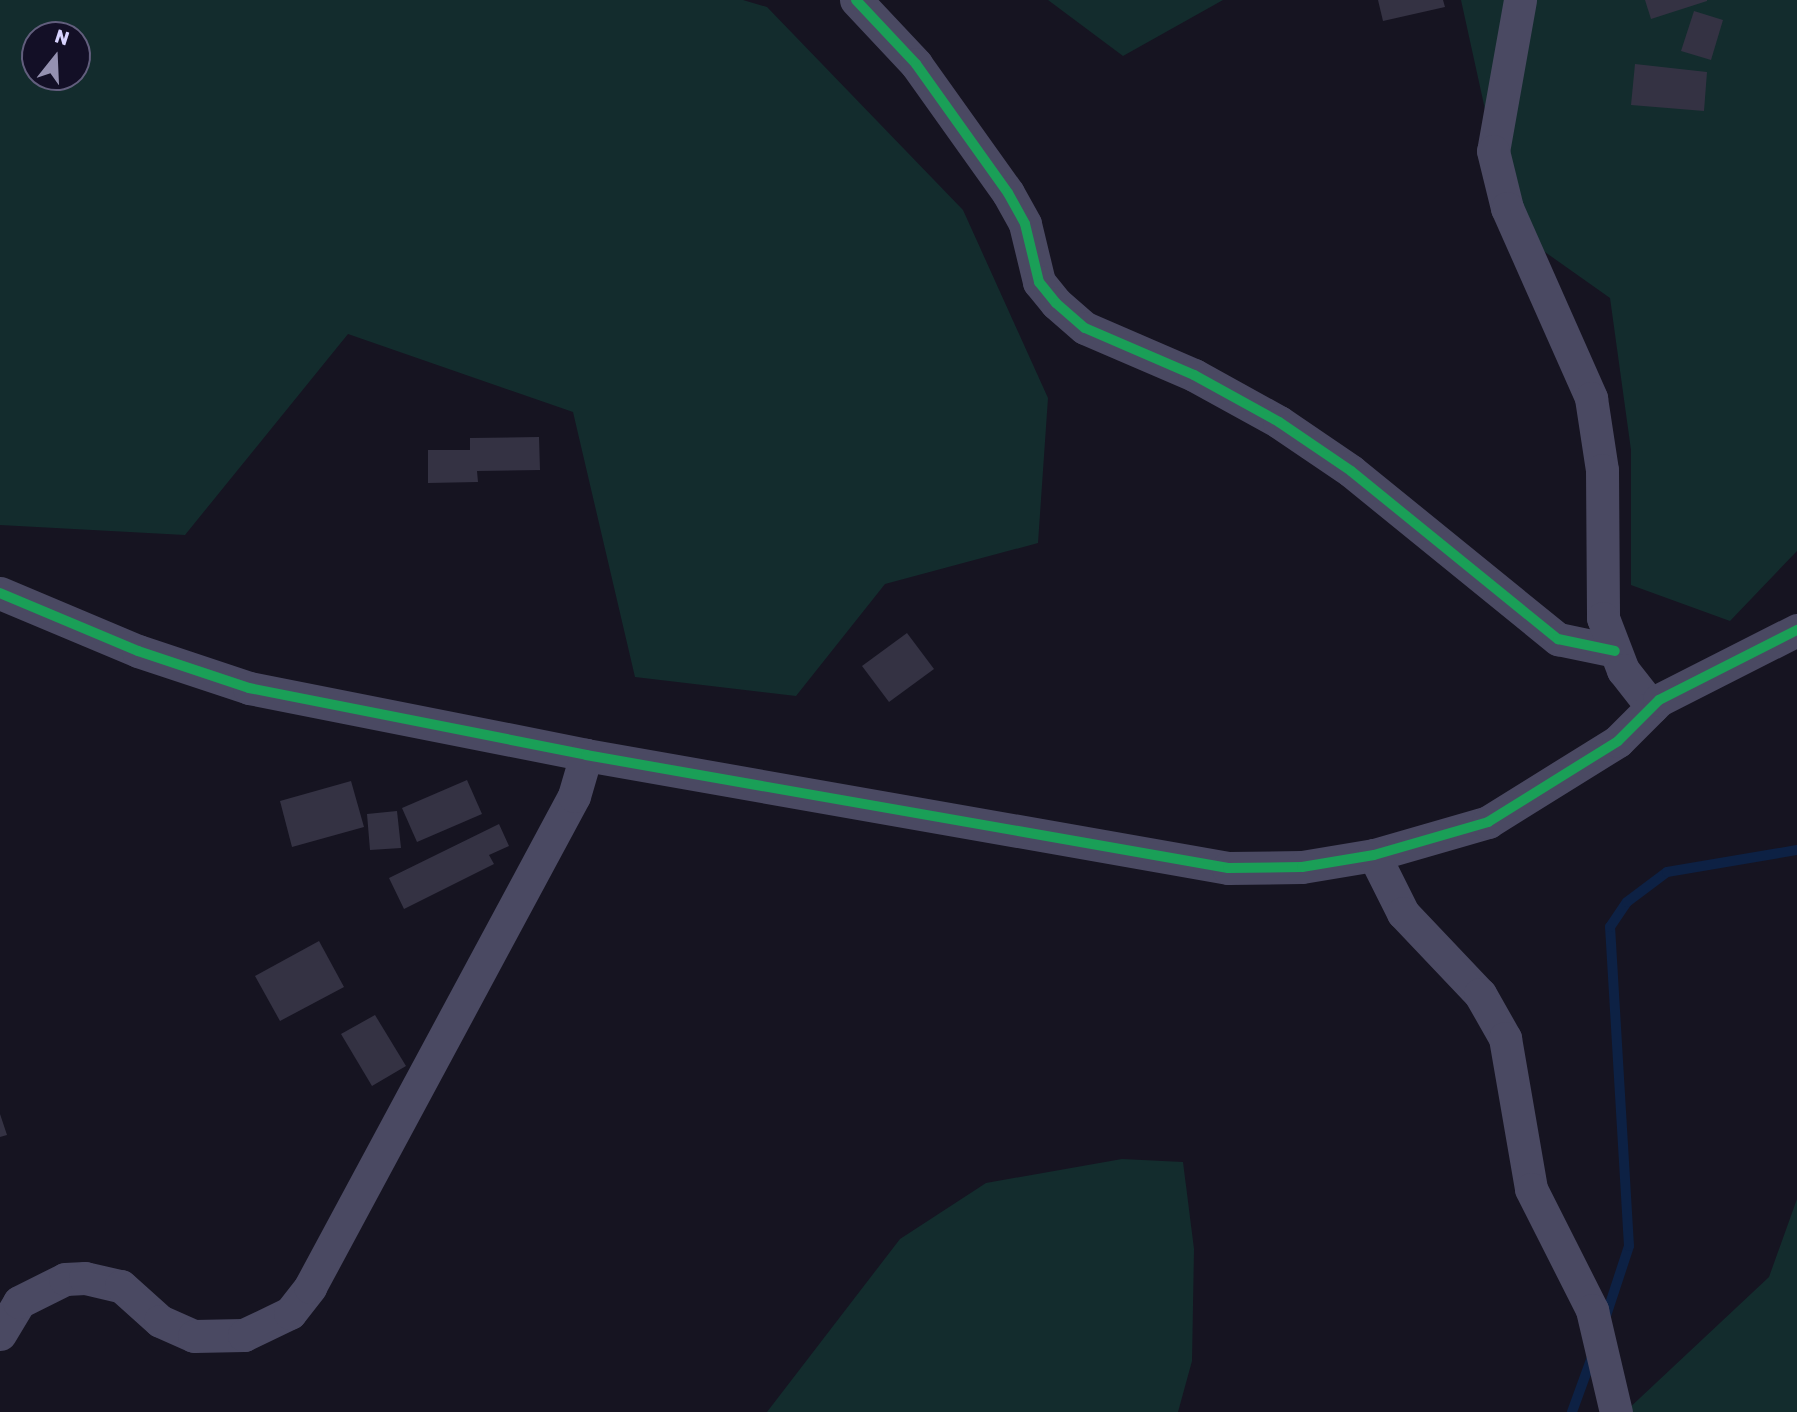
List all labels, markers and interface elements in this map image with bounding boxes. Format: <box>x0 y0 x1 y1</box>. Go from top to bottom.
north arrow <box>21 21 91 91</box>
text: N <box>52 24 72 51</box>

